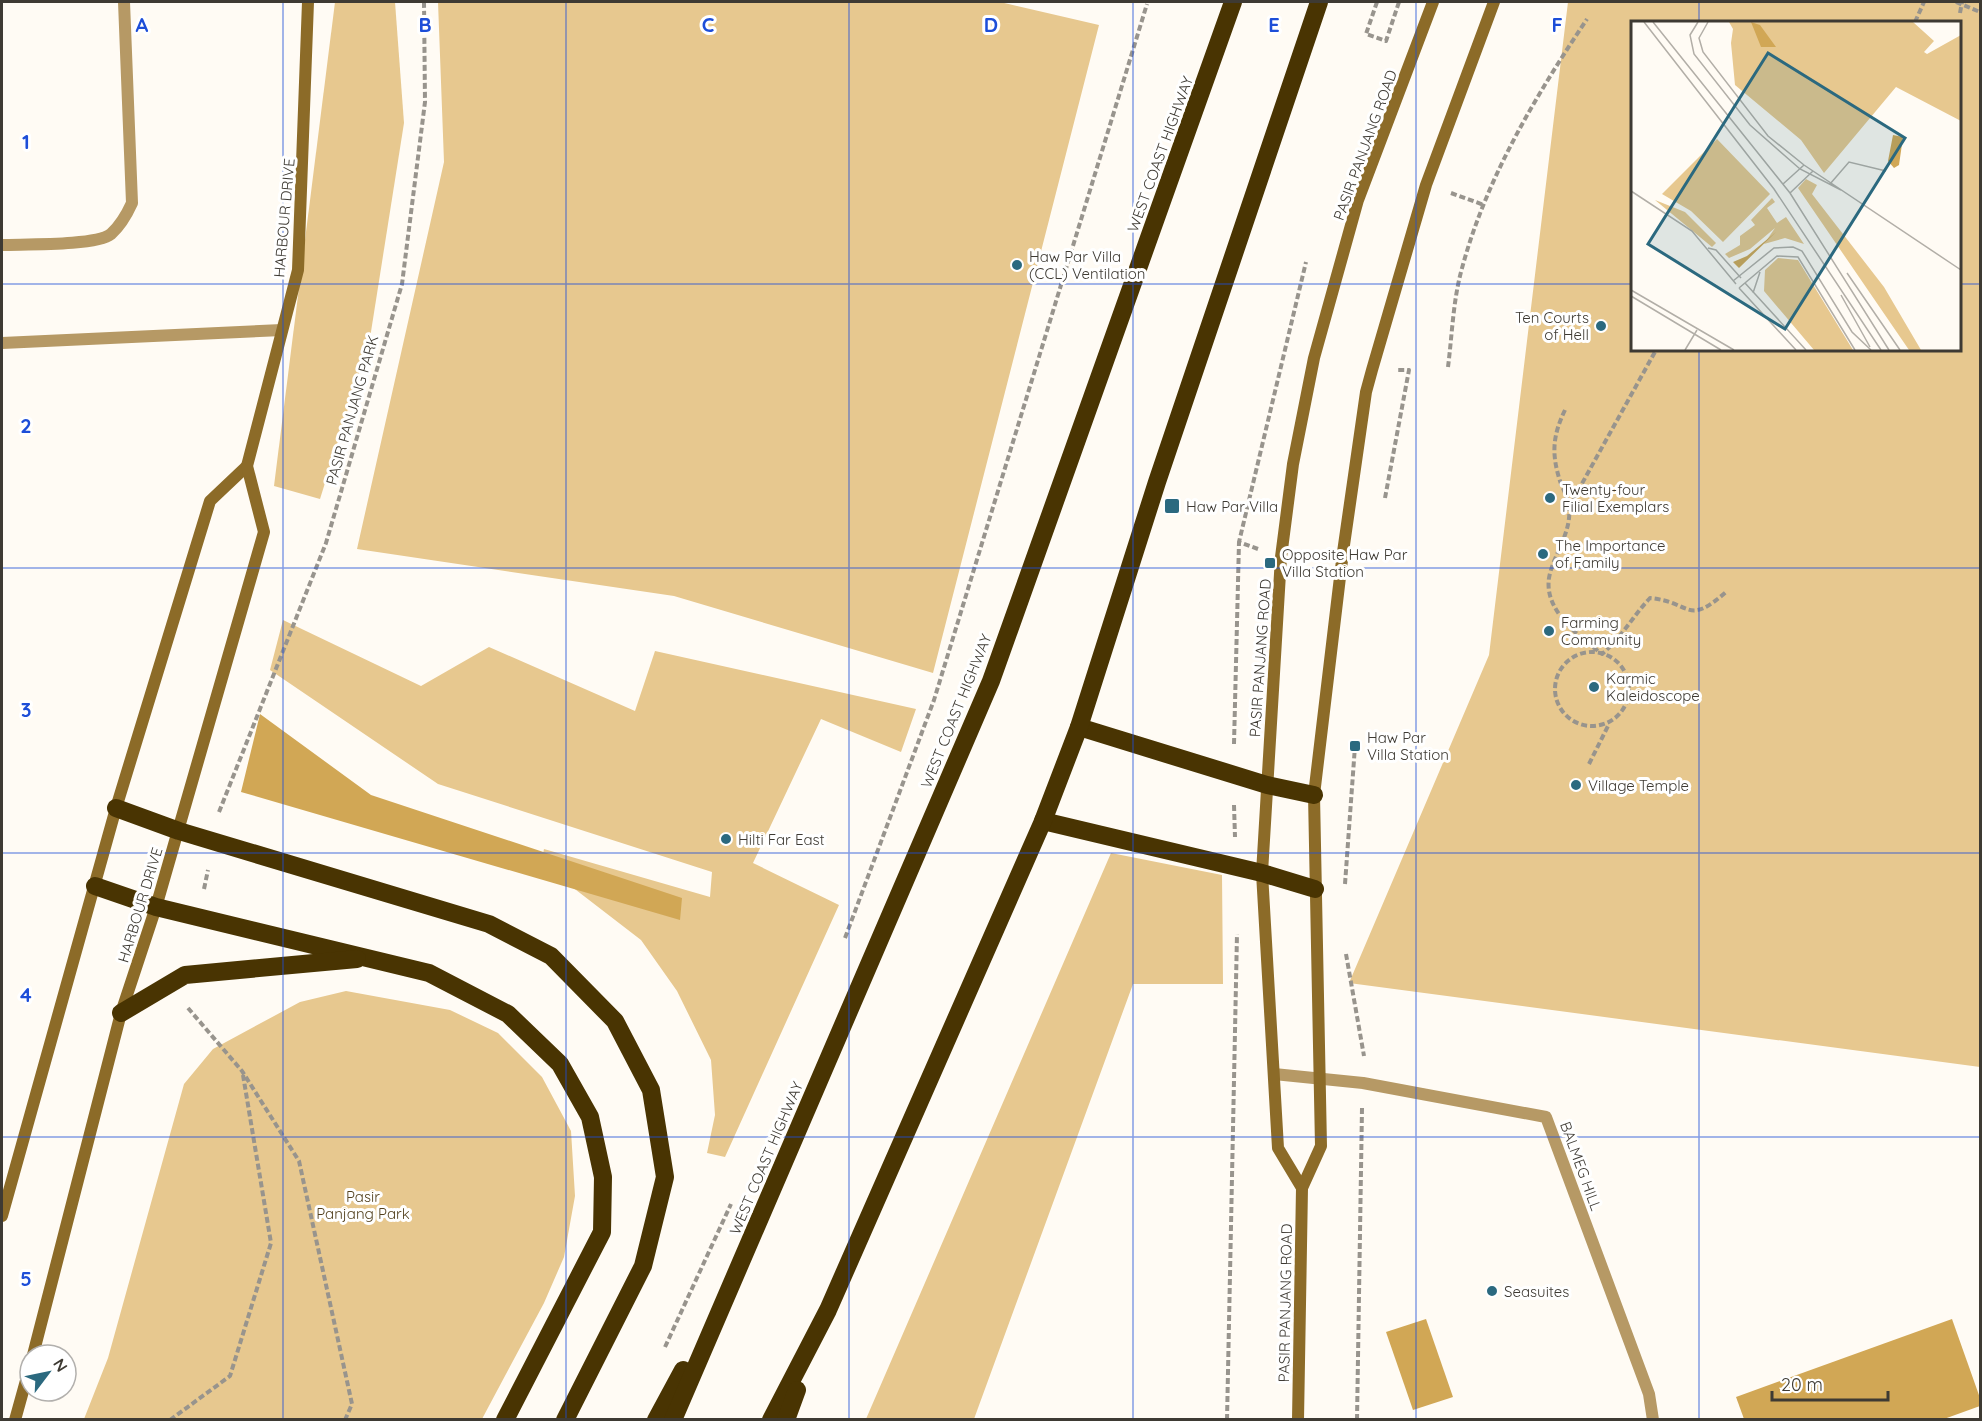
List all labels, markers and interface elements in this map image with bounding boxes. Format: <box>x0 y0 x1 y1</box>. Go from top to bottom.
text: A <box>136 12 149 37</box>
text: B <box>418 12 432 37</box>
text: C <box>702 12 715 37</box>
text: D <box>984 12 998 37</box>
text: E <box>1268 12 1280 37</box>
text: F <box>1551 12 1563 37</box>
inset map <box>1631 21 1961 351</box>
street label: PASIR PANJANG ROAD <box>1329 67 1401 223</box>
street label: WEST COAST HIGHWAY <box>1123 73 1197 235</box>
text: 1 <box>22 129 30 154</box>
street label: HARBOUR DRIVE <box>269 158 299 278</box>
place label: Haw Par Villa (CCL) Ventilation <box>1029 247 1146 283</box>
marker: Haw Par Villa (CCL) Ventilation <box>1010 258 1024 272</box>
place label: Ten Courts of Hell <box>1515 308 1589 344</box>
marker: Ten Courts of Hell <box>1594 319 1608 333</box>
street label: PASIR PANJANG PARK <box>321 333 383 487</box>
text: 2 <box>20 413 32 438</box>
place label: Twenty-four Filial Exemplars <box>1562 480 1669 516</box>
marker: Twenty-four Filial Exemplars <box>1543 491 1557 505</box>
marker: Haw Par Villa <box>1163 497 1181 515</box>
place label: Haw Par Villa <box>1186 497 1278 516</box>
place label: The Importance of Family <box>1555 536 1666 572</box>
place label: Opposite Haw Par Villa Station <box>1282 545 1408 581</box>
marker: The Importance of Family <box>1536 547 1550 561</box>
marker: Opposite Haw Par Villa Station <box>1263 556 1277 570</box>
street label: PASIR PANJANG ROAD <box>1245 578 1275 738</box>
place label: Farming Community <box>1561 613 1641 649</box>
marker: Farming Community <box>1542 624 1556 638</box>
street label: WEST COAST HIGHWAY <box>916 631 996 791</box>
place label: Karmic Kaleidoscope <box>1606 669 1700 705</box>
marker: Karmic Kaleidoscope <box>1587 680 1601 694</box>
text: 3 <box>21 697 31 722</box>
place label: Haw Par Villa Station <box>1367 728 1449 764</box>
marker: Haw Par Villa Station <box>1348 739 1362 753</box>
place label: Village Temple <box>1588 776 1689 795</box>
marker: Village Temple <box>1569 778 1583 792</box>
place label: Hilti Far East <box>738 830 825 849</box>
marker: Hilti Far East <box>719 832 733 846</box>
street label: HARBOUR DRIVE <box>113 845 167 965</box>
text: 4 <box>20 982 32 1007</box>
street label: WEST COAST HIGHWAY <box>725 1078 807 1237</box>
street label: BALMEG HILL <box>1556 1119 1606 1213</box>
park label: Pasir Panjang Park <box>316 1187 410 1223</box>
street label: PASIR PANJANG ROAD <box>1274 1223 1296 1382</box>
text: 5 <box>20 1266 32 1291</box>
place label: Seasuites <box>1504 1282 1569 1301</box>
marker: Seasuites <box>1485 1284 1499 1298</box>
north arrow <box>18 1343 78 1403</box>
text: N <box>49 1355 72 1375</box>
scale bar <box>1772 1364 1888 1402</box>
text: 20 m <box>1781 1373 1823 1396</box>

